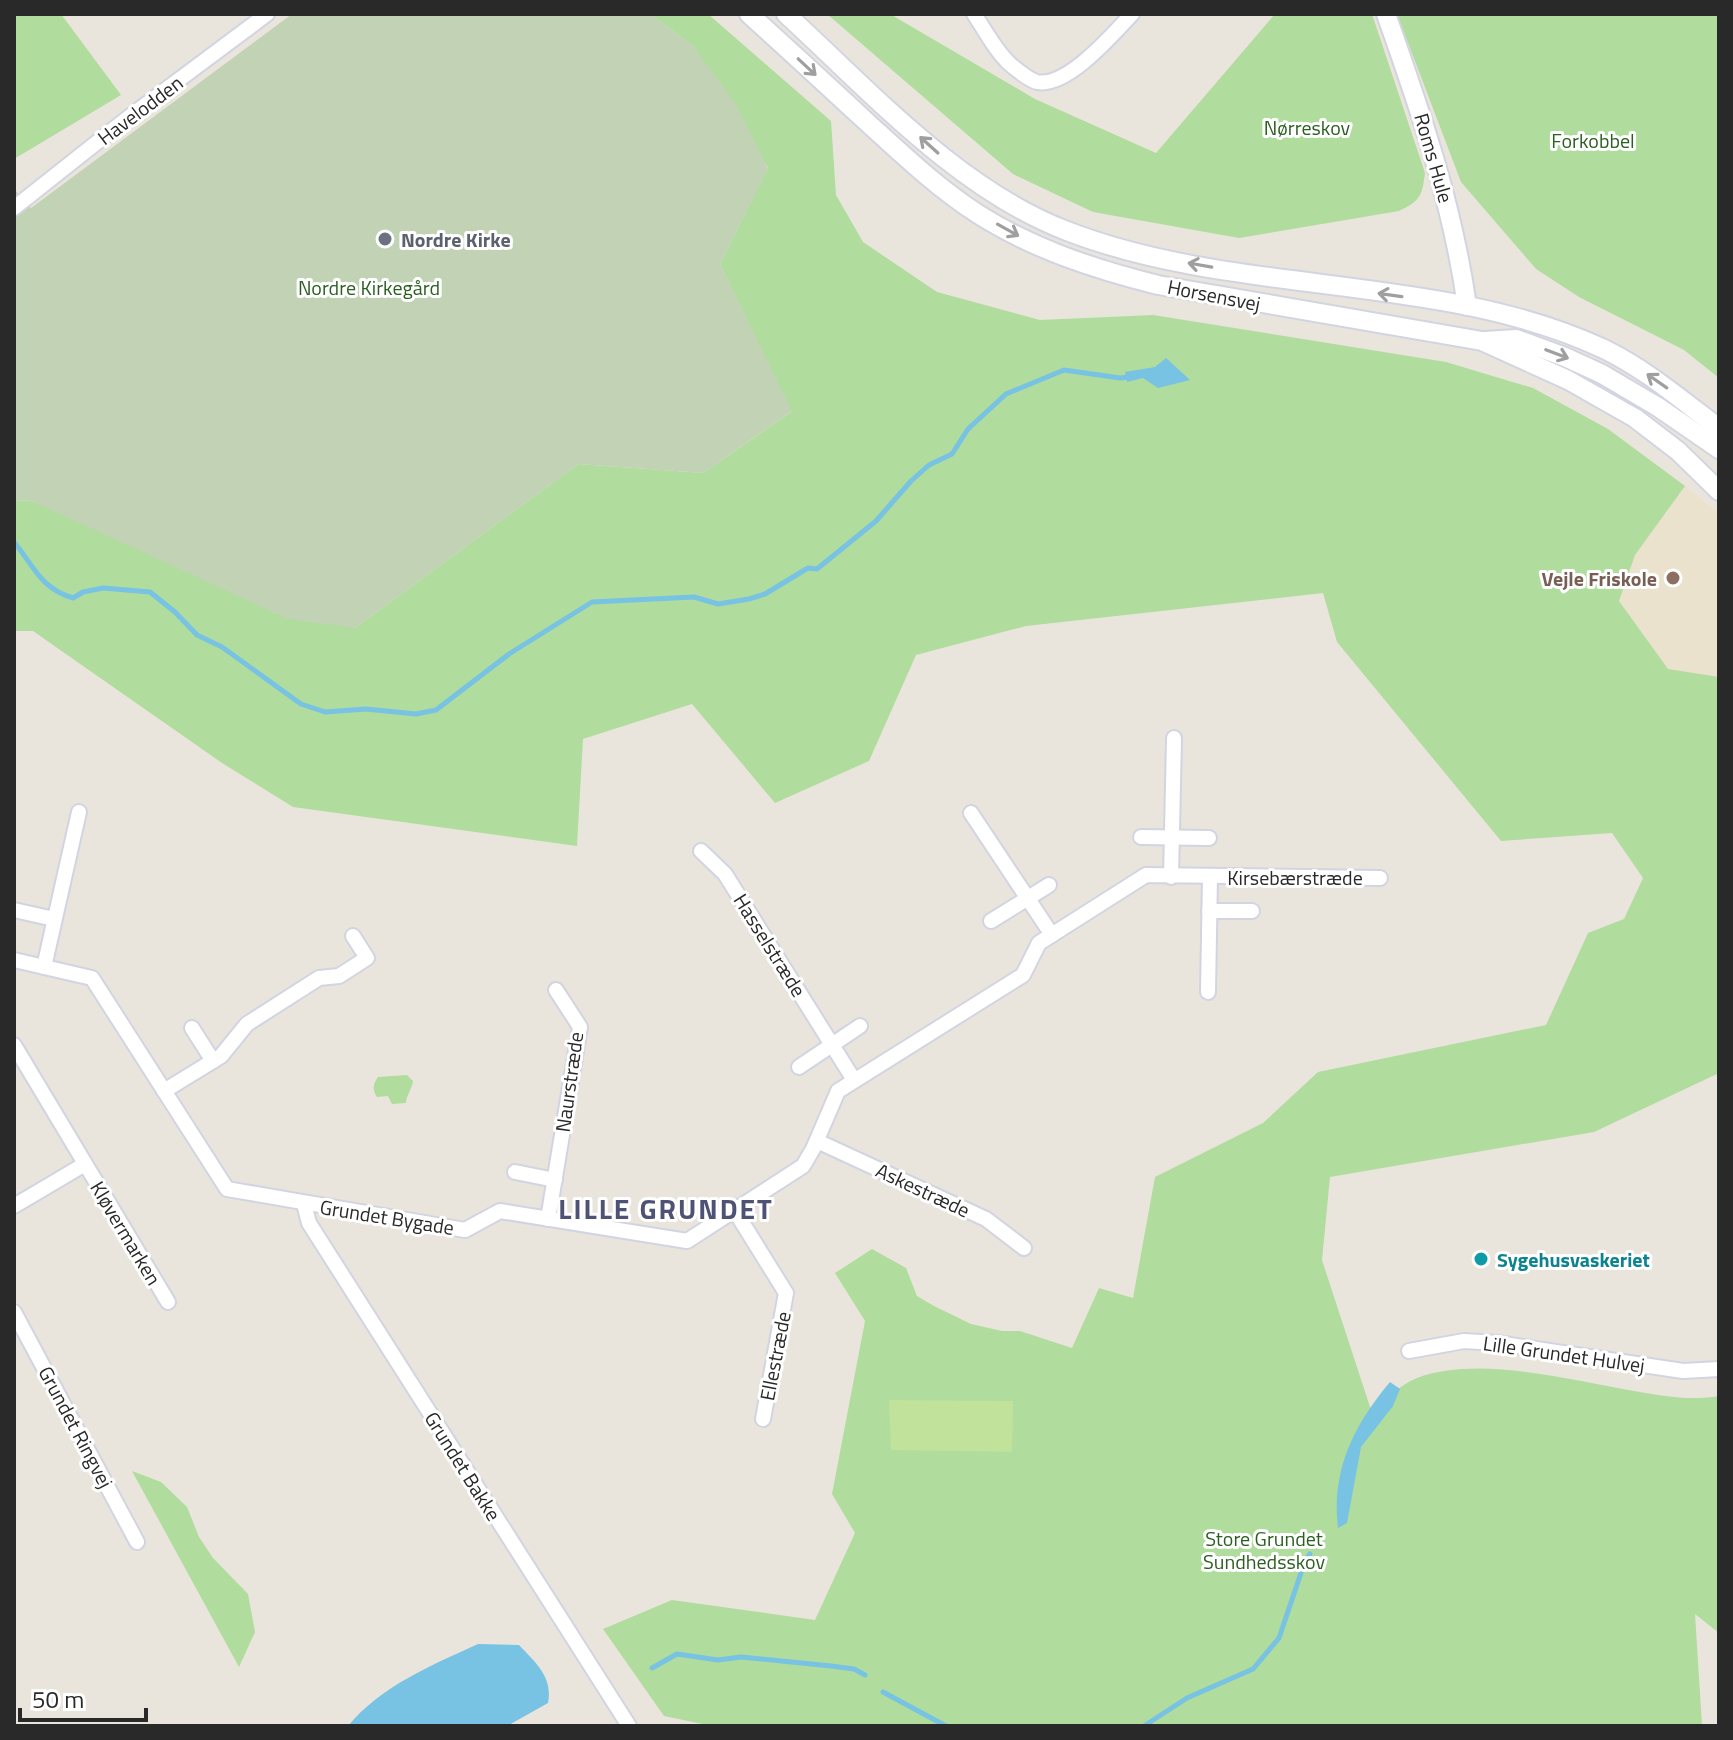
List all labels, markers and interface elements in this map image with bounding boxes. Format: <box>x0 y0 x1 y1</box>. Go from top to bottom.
one-way arrow <box>796 57 816 75</box>
street label: Havelodden <box>91 67 189 153</box>
street label: Roms Hule <box>1406 110 1462 206</box>
park label: Nørreskov <box>1264 112 1351 143</box>
park label: Forkobbel <box>1551 125 1635 156</box>
one-way arrow <box>920 136 940 154</box>
one-way arrow <box>995 223 1019 239</box>
place label: Nordre Kirke <box>401 224 511 255</box>
marker: Nordre Kirke <box>376 230 394 248</box>
one-way arrow <box>1188 256 1213 271</box>
street label: Horsensvej <box>1165 271 1263 319</box>
park label: Nordre Kirkegård <box>298 272 440 303</box>
one-way arrow <box>1378 287 1403 302</box>
one-way arrow <box>1544 348 1569 362</box>
one-way arrow <box>1646 373 1668 389</box>
place label: Vejle Friskole <box>1541 563 1657 594</box>
marker: Vejle Friskole <box>1664 569 1682 587</box>
street label: Kirsebærstræde <box>1227 862 1363 893</box>
street label: Hasselstræde <box>726 887 814 1003</box>
street label: Naurstræde <box>547 1030 591 1134</box>
street label: Askestræde <box>871 1155 975 1225</box>
street label: Kløvermarken <box>83 1175 169 1291</box>
district label: LILLE GRUNDET <box>558 1187 774 1230</box>
street label: Grundet Bygade <box>318 1191 456 1243</box>
place label: Sygehusvaskeriet <box>1497 1244 1650 1275</box>
marker: Sygehusvaskeriet <box>1472 1250 1490 1268</box>
street label: Ellestræde <box>751 1309 799 1403</box>
street label: Lille Grundet Hulvej <box>1481 1327 1647 1381</box>
street label: Grundet Ringvej <box>31 1360 121 1494</box>
street label: Grundet Bakke <box>417 1405 509 1527</box>
park label: Store Grundet Sundhedsskov <box>1203 1523 1325 1577</box>
scale bar <box>20 1672 146 1722</box>
text: 50 m <box>32 1681 84 1717</box>

